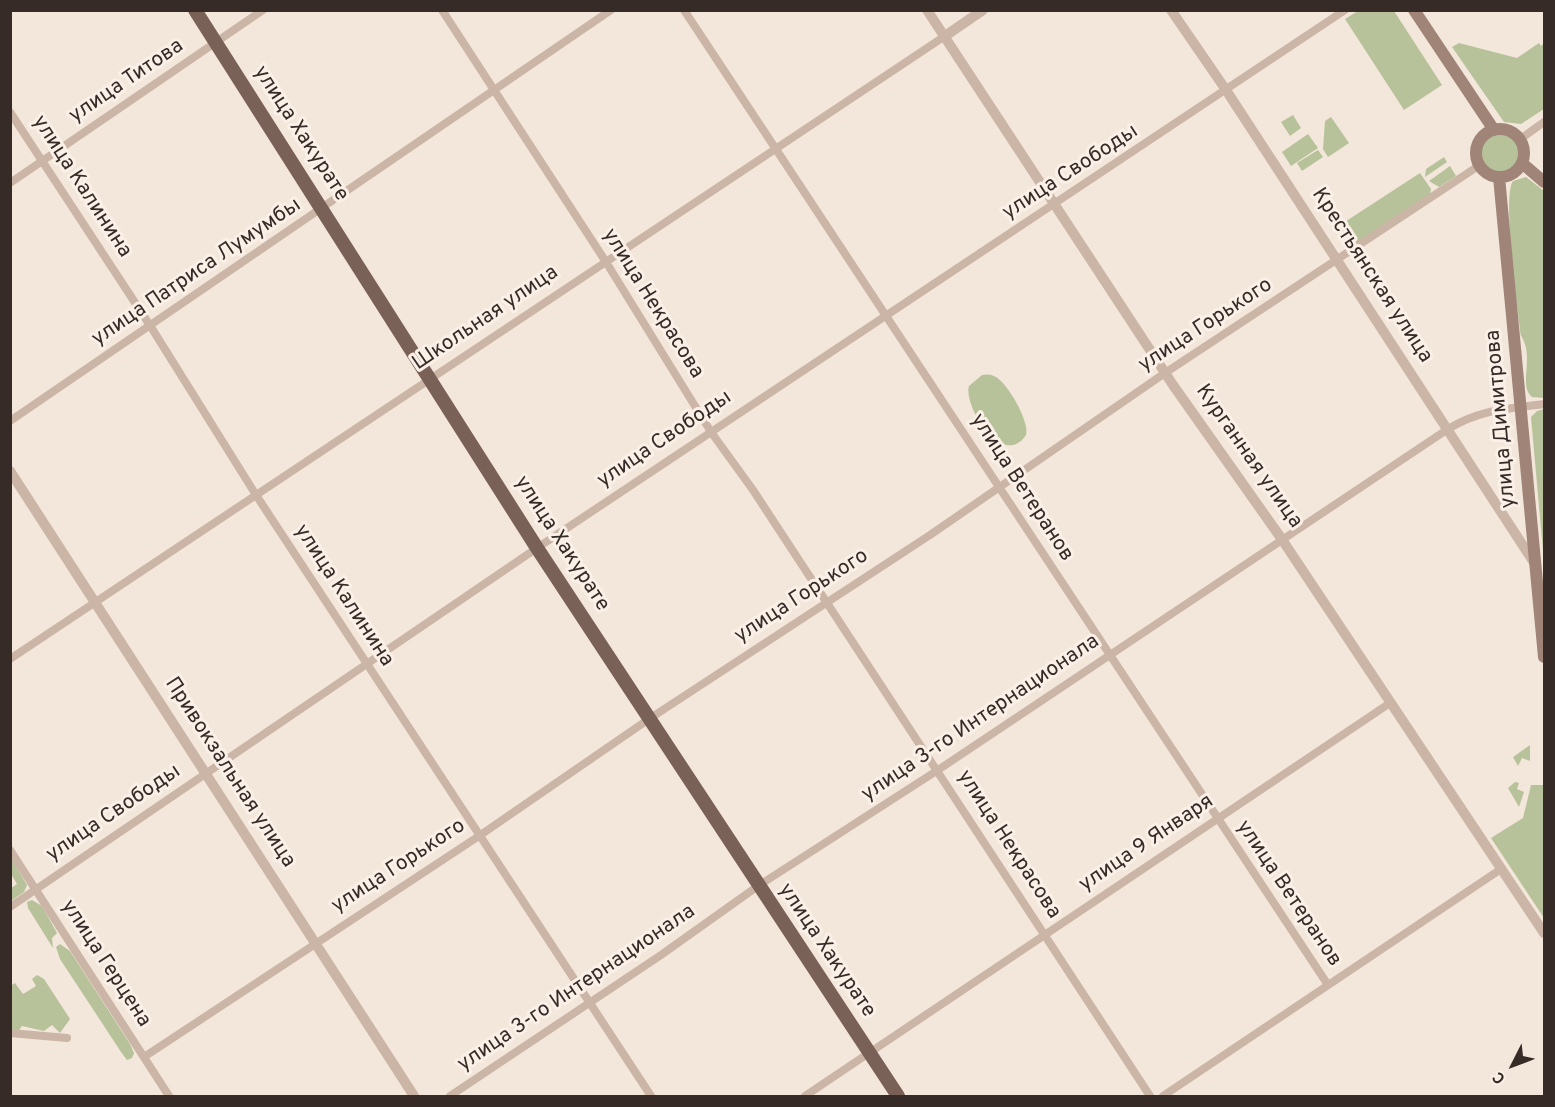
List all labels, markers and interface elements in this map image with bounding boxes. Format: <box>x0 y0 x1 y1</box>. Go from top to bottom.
street label: улица Титова <box>65 34 189 130</box>
street label: улица Хакурате <box>247 62 353 206</box>
street label: улица Калинина <box>26 111 136 263</box>
street label: улица Свободы <box>998 120 1144 226</box>
street label: Крестьянская улица <box>1305 184 1437 368</box>
street label: улица Патриса Лумумбы <box>88 194 306 352</box>
street label: улица Некрасова <box>596 224 708 384</box>
street label: Школьная улица <box>408 261 564 377</box>
street label: улица Горького <box>1134 273 1278 379</box>
street label: улица Димитрова <box>1482 329 1522 509</box>
street label: Курганная улица <box>1189 380 1307 534</box>
street label: улица Свободы <box>593 386 737 494</box>
street label: улица Ветеранов <box>964 409 1078 567</box>
street label: улица Хакурате <box>508 472 614 616</box>
street label: улица Калинина <box>288 520 398 672</box>
street label: улица Горького <box>730 544 874 650</box>
street label: улица 3-го Интернационала <box>857 630 1105 808</box>
street label: Привокзальная улица <box>158 673 300 873</box>
street label: улица Свободы <box>42 760 186 868</box>
street label: улица Некрасова <box>951 766 1065 924</box>
street label: улица 9 Января <box>1075 790 1219 898</box>
street label: улица Горького <box>327 814 471 920</box>
street label: улица Ветеранов <box>1230 816 1346 972</box>
street label: улица Хакурате <box>772 879 880 1023</box>
street label: улица Герцена <box>54 896 156 1032</box>
street label: улица 3-го Интернационала <box>453 900 701 1078</box>
north arrow <box>1483 1035 1543 1095</box>
text: С <box>1489 1067 1510 1088</box>

